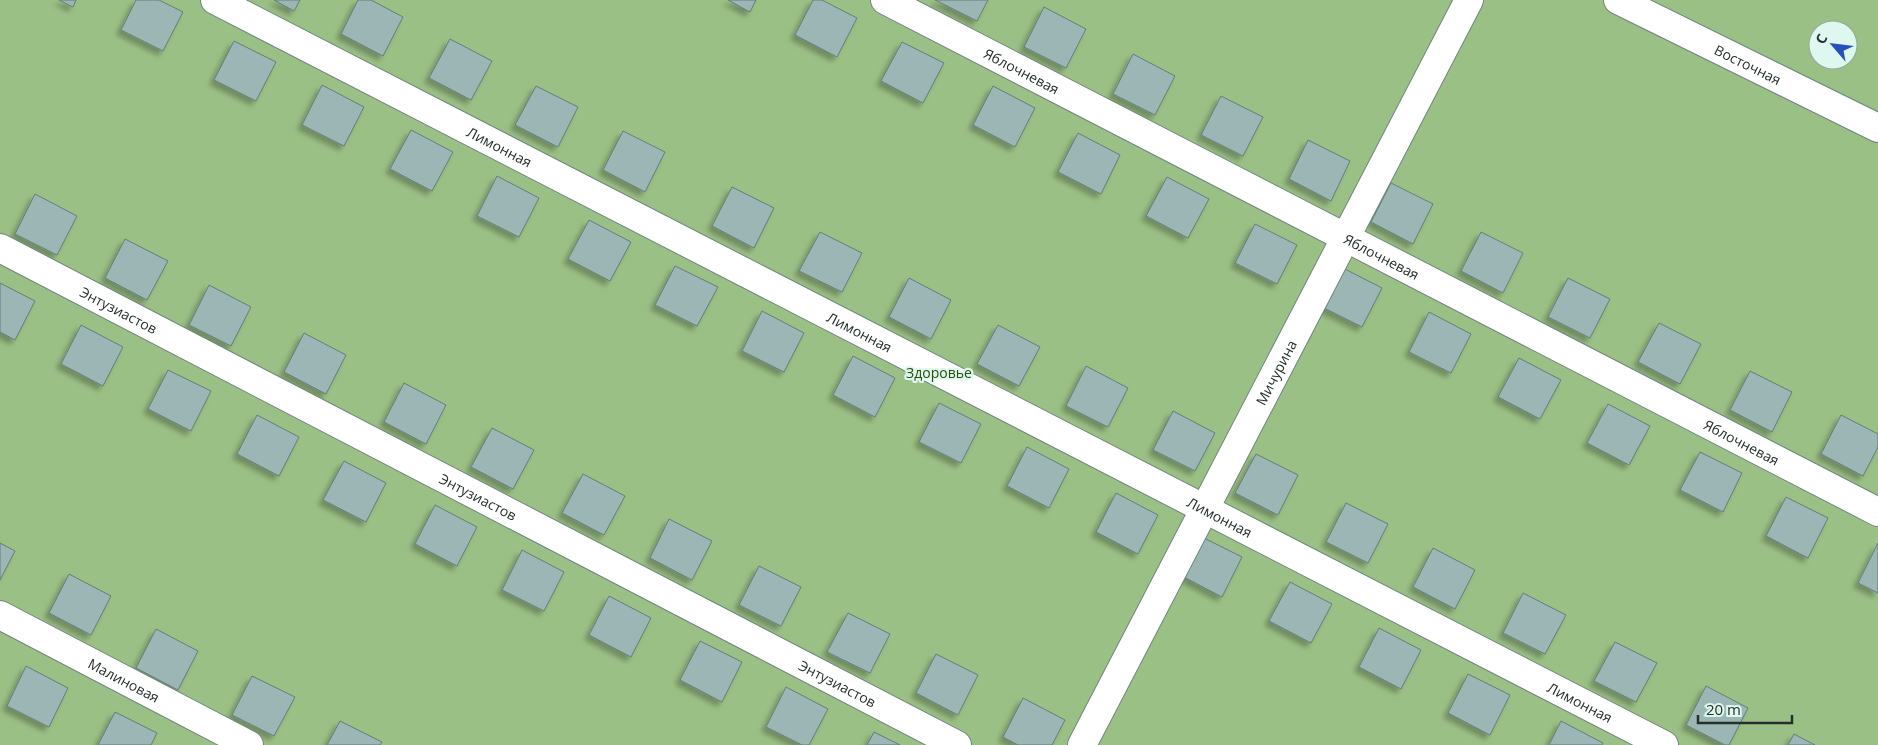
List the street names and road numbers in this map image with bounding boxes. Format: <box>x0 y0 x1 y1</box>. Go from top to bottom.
street label: Восточная <box>1712 40 1785 88</box>
street label: Яблочневая <box>981 43 1063 98</box>
street label: Лимонная <box>464 122 535 171</box>
street label: Яблочневая <box>1341 229 1423 284</box>
street label: Энтузиастов <box>77 282 161 338</box>
street label: Лимонная <box>824 307 896 356</box>
street label: Мичурина <box>1251 336 1300 408</box>
street label: Яблочневая <box>1701 414 1783 469</box>
street label: Энтузиастов <box>436 469 520 524</box>
street label: Лимонная <box>1184 492 1256 541</box>
street label: Малиновая <box>85 653 163 706</box>
street label: Энтузиастов <box>796 655 880 711</box>
street label: Лимонная <box>1544 677 1616 726</box>

